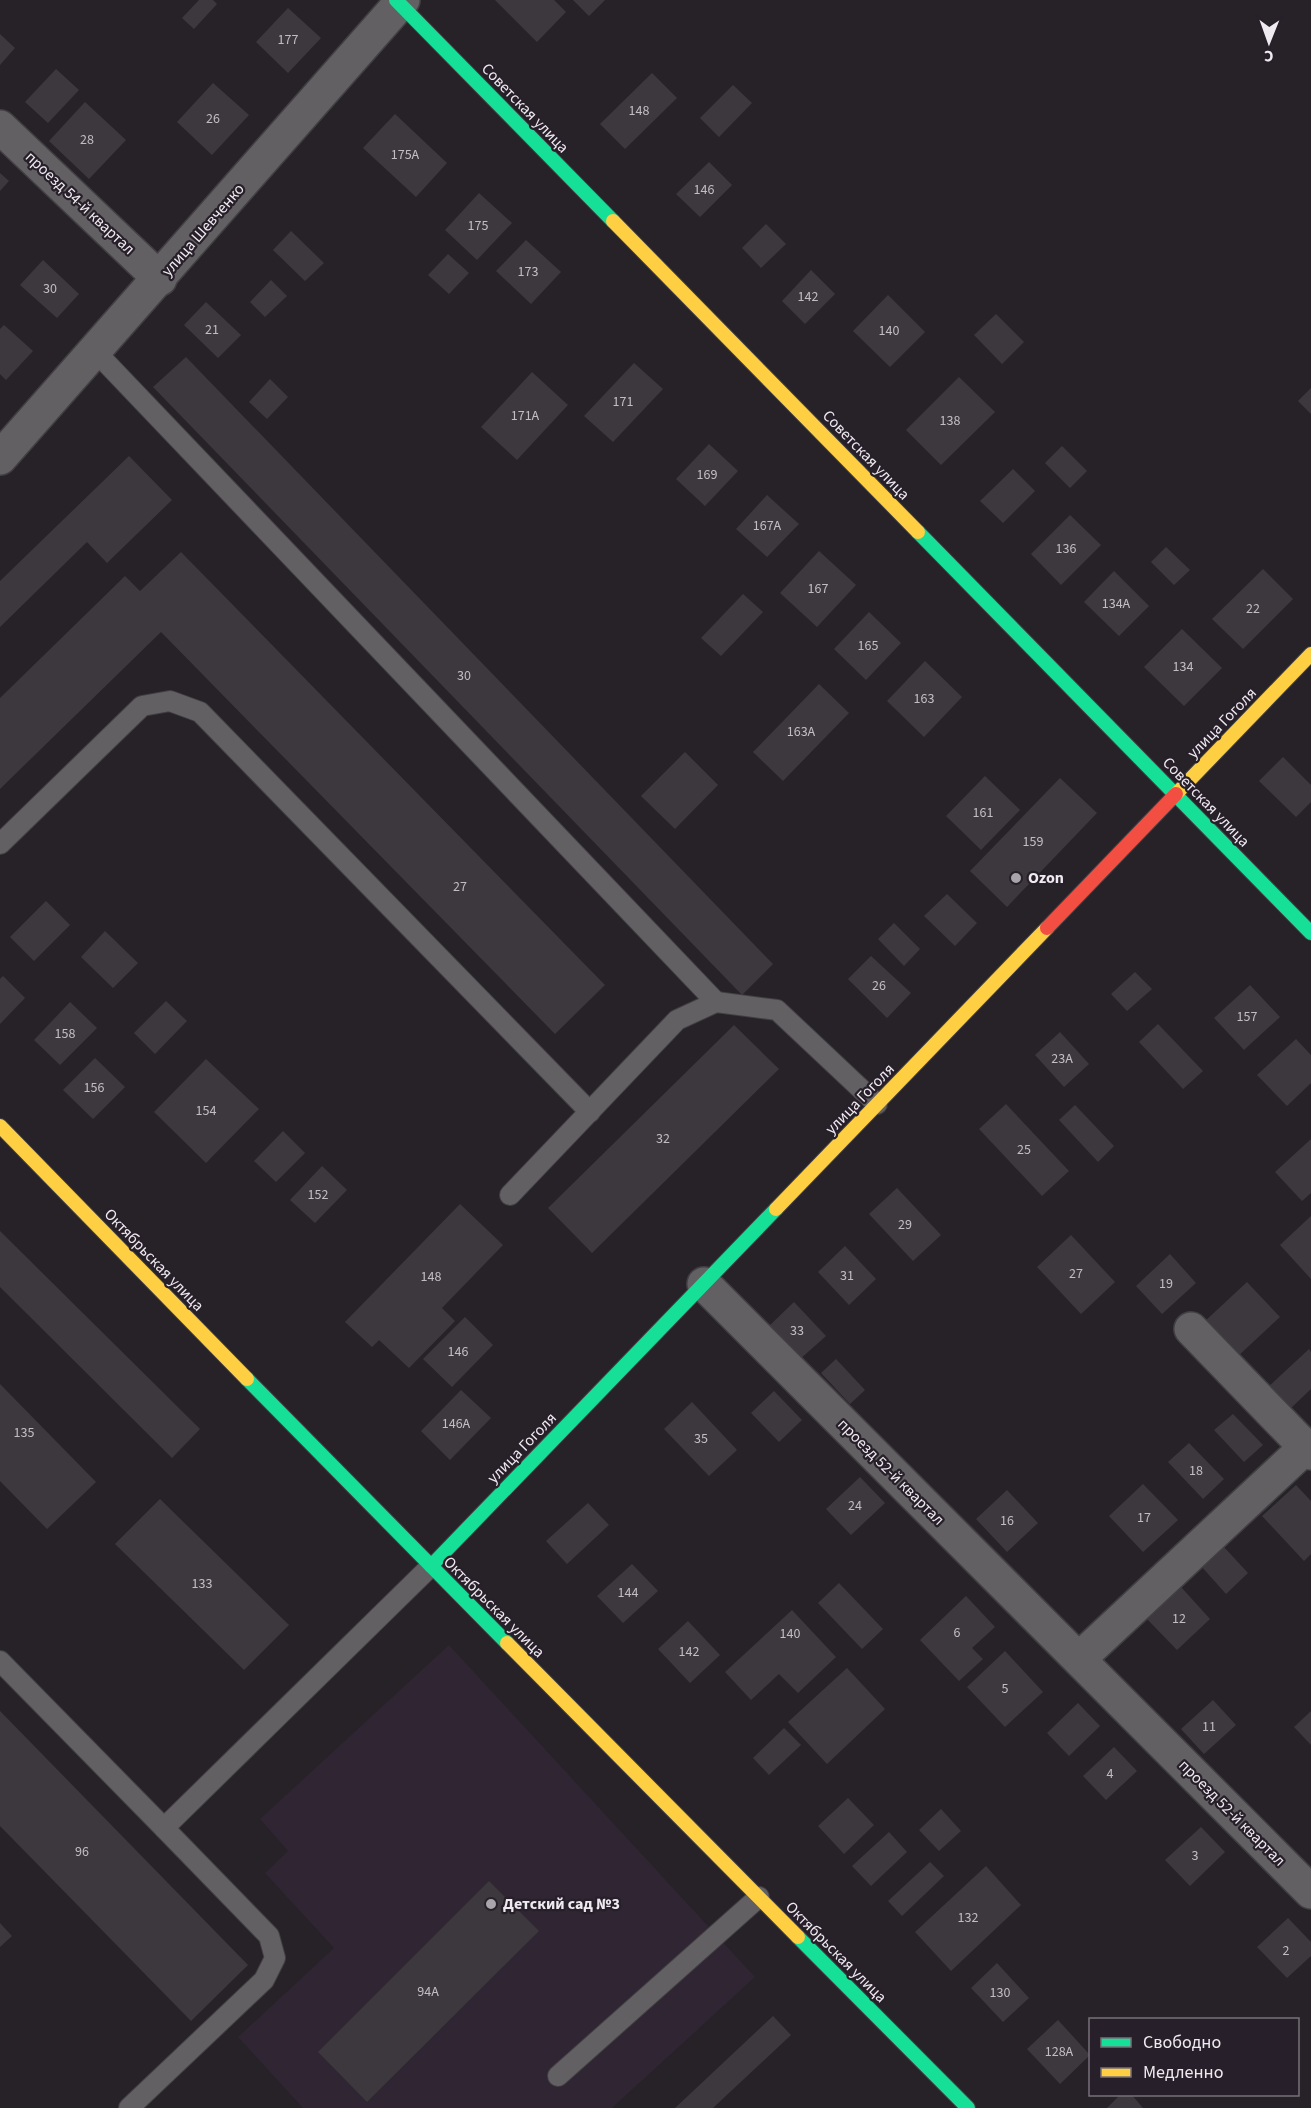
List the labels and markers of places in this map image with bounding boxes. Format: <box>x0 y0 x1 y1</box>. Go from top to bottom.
place label: Ozon <box>1028 867 1064 889</box>
marker: Ozon <box>1009 871 1023 885</box>
place label: Детский сад №3 <box>503 1893 620 1915</box>
marker: Детский сад №3 <box>484 1897 498 1911</box>

